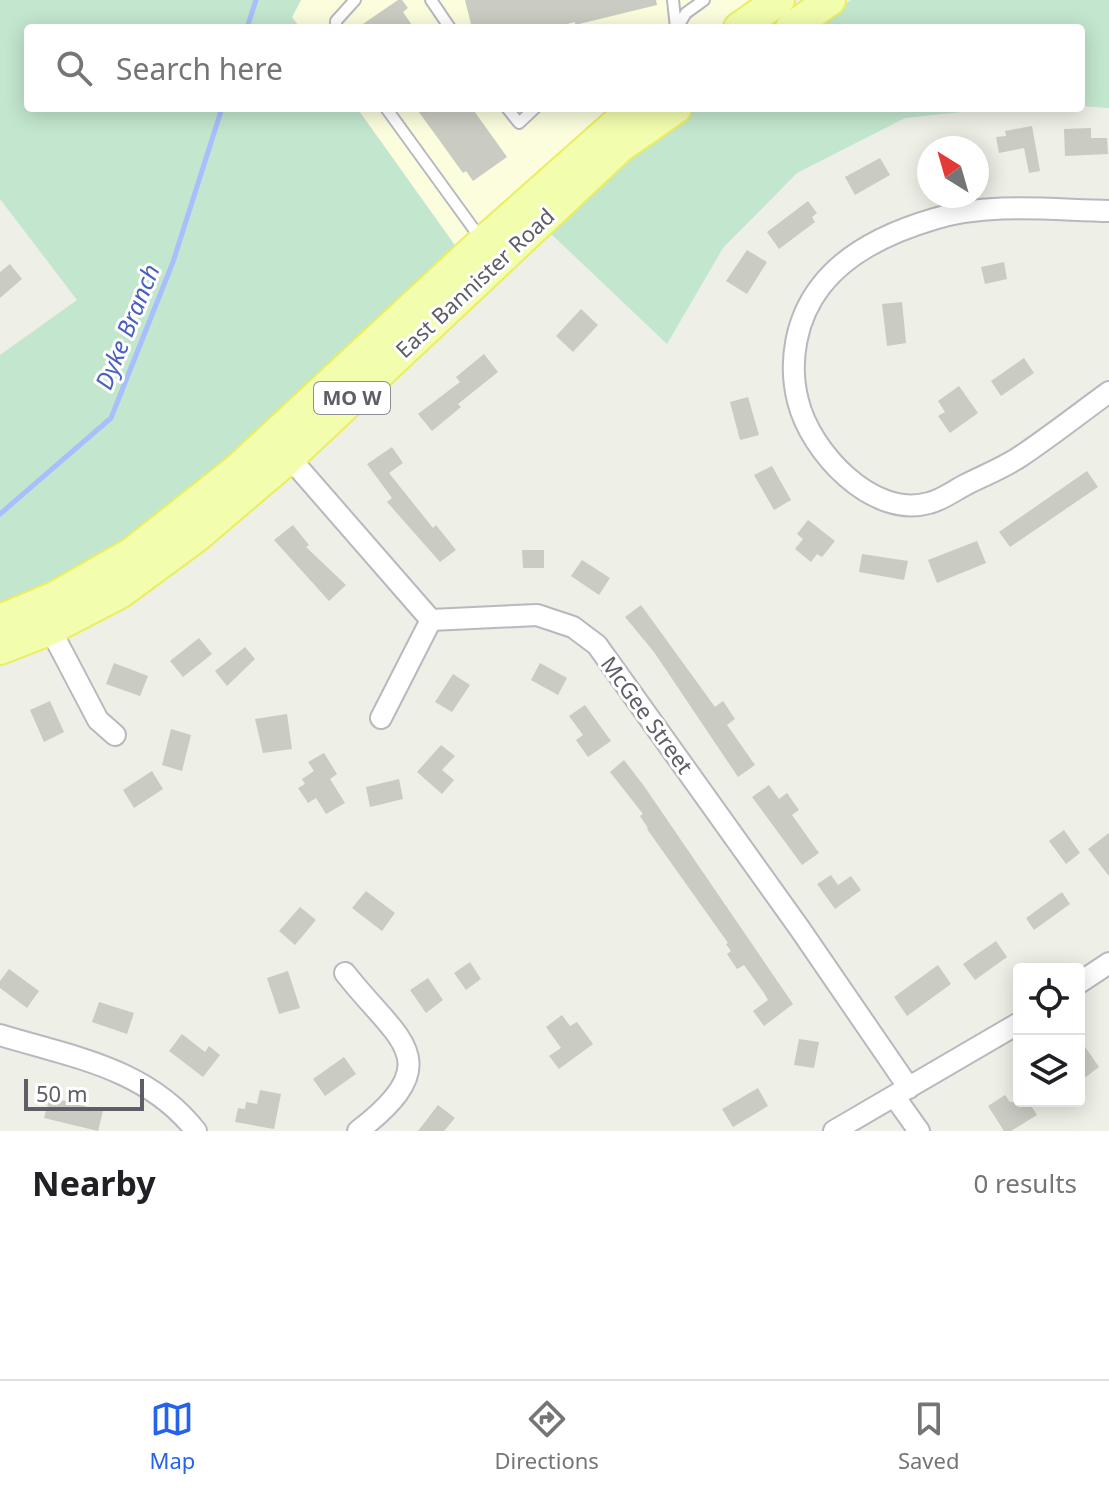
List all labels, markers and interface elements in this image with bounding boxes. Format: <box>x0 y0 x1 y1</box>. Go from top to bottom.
search box <box>24 24 1085 112</box>
icon: search <box>52 46 96 90</box>
text: Search here <box>116 48 283 89</box>
north arrow <box>917 136 989 208</box>
street label: East Bannister Road <box>388 201 560 364</box>
water label: Dyke Branch <box>86 259 167 394</box>
road number: MO W <box>314 382 390 414</box>
street label: McGee Street <box>595 650 701 779</box>
map controls <box>1013 963 1085 1107</box>
button: locate <box>1013 963 1085 1035</box>
button: layers <box>1013 1035 1085 1107</box>
scale bar <box>24 1075 144 1111</box>
text: 50 m <box>36 1078 87 1108</box>
text: Nearby <box>32 1160 156 1206</box>
text: 0 results <box>973 1165 1077 1201</box>
tab: Map <box>150 1397 195 1475</box>
tab: Directions <box>494 1397 599 1475</box>
tab: Saved <box>898 1397 959 1475</box>

